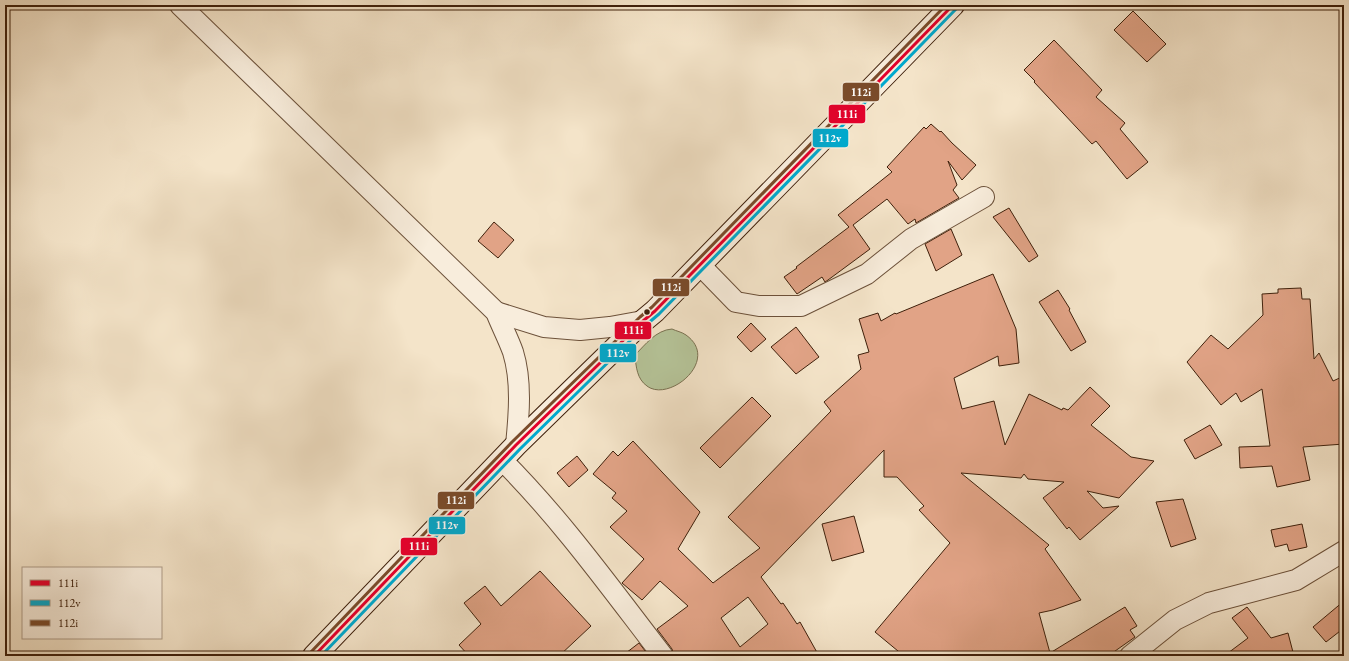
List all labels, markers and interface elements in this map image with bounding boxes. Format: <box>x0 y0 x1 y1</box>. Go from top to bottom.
line badge: 112i <box>842 82 880 102</box>
text: 112i <box>851 85 872 99</box>
line badge: 111i <box>828 104 866 124</box>
text: 111i <box>837 107 858 121</box>
line badge: 112v <box>812 128 849 148</box>
text: 112v <box>819 131 842 145</box>
line badge: 112i <box>652 278 690 297</box>
text: 112i <box>661 280 682 294</box>
unlabelled marker <box>642 307 652 317</box>
line badge: 111i <box>614 321 652 340</box>
text: 111i <box>623 323 644 337</box>
line badge: 112v <box>599 343 637 363</box>
text: 112v <box>607 346 630 360</box>
line badge: 112i <box>437 491 475 510</box>
text: 112i <box>446 493 467 507</box>
line badge: 112v <box>428 516 466 535</box>
text: 112v <box>436 518 459 532</box>
line badge: 111i <box>400 537 438 556</box>
text: 111i <box>409 539 430 553</box>
legend <box>22 567 162 639</box>
text: 111i <box>58 575 78 591</box>
text: 112v <box>58 595 81 611</box>
text: 112i <box>58 615 78 631</box>

